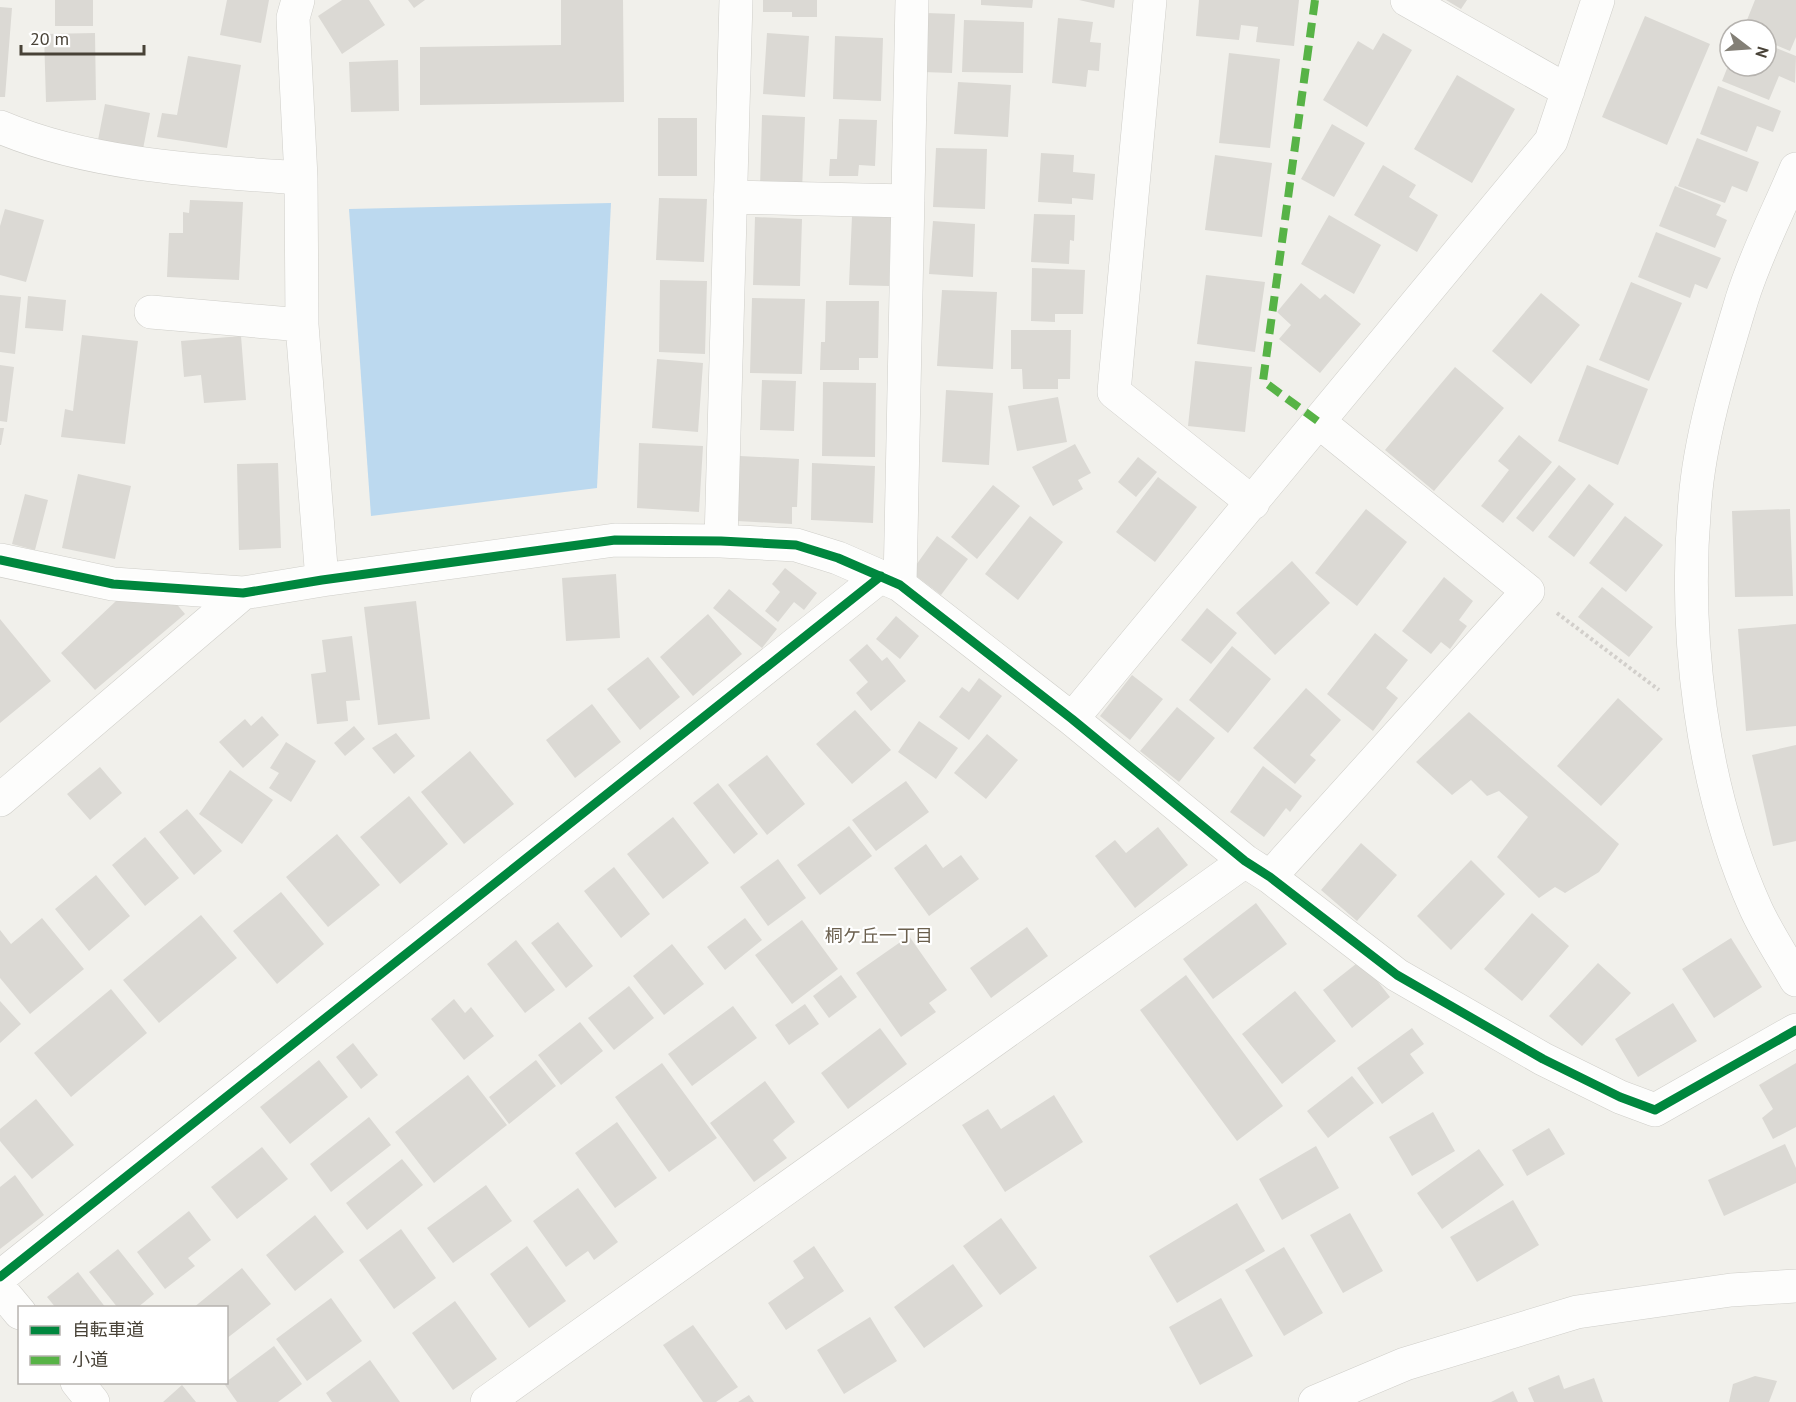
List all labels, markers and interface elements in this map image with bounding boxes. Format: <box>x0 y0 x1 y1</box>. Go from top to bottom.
scale bar <box>21 18 144 56</box>
north arrow <box>1718 18 1778 78</box>
text: 20 m <box>30 27 69 50</box>
text: N <box>1751 44 1773 60</box>
district label: 桐ケ丘一丁目 <box>825 924 933 947</box>
legend <box>18 1306 228 1384</box>
text: 自転車道 <box>72 1318 144 1341</box>
text: 小道 <box>72 1348 108 1371</box>

